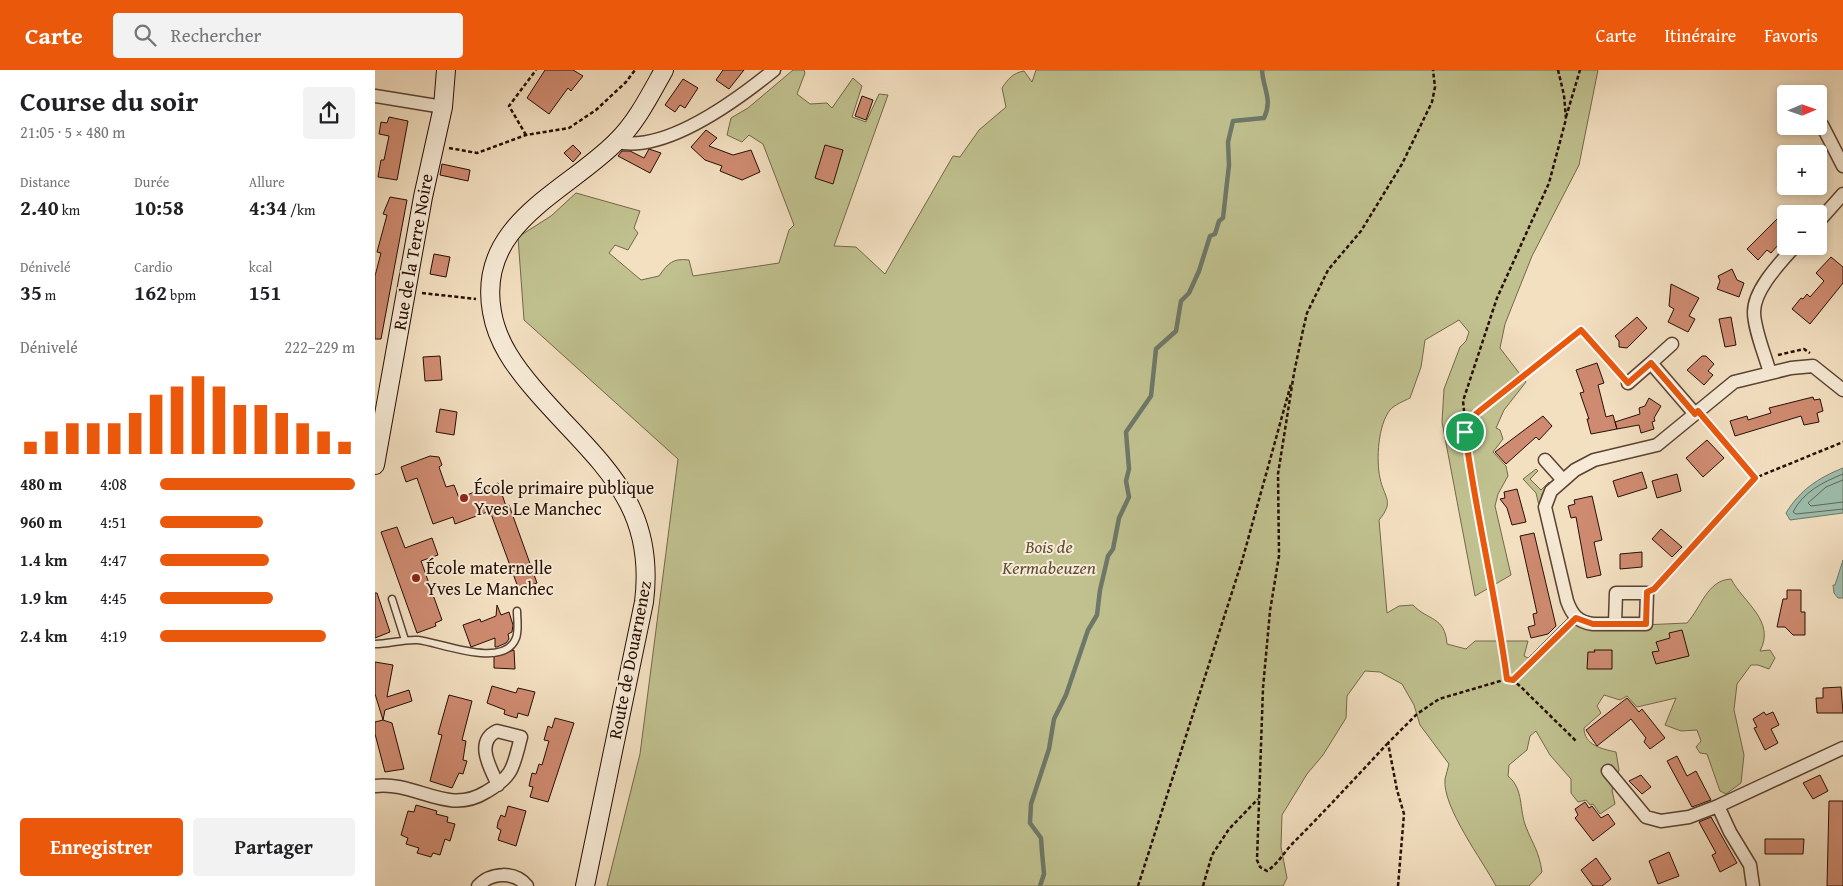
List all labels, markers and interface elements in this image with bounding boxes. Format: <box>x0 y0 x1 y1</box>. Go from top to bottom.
search box <box>113 13 463 58</box>
text: Carte <box>25 18 83 53</box>
icon: search <box>131 21 159 49</box>
text: Rechercher <box>171 21 261 49</box>
text: Carte <box>1596 22 1636 49</box>
text: Itinéraire <box>1664 22 1736 49</box>
text: Favoris <box>1764 22 1818 49</box>
text: Course du soir <box>20 80 198 121</box>
north arrow <box>1777 85 1827 135</box>
map controls <box>1777 85 1827 255</box>
button: share <box>303 87 355 139</box>
text: 21:05 · 5 × 480 m <box>20 120 125 144</box>
button: + <box>1777 145 1827 195</box>
text: Distance <box>20 172 70 192</box>
text: Durée <box>134 172 169 192</box>
text: Allure <box>249 172 285 192</box>
street label: Rue de la Terre Noire <box>385 172 440 332</box>
text: 2.40 <box>20 192 59 223</box>
text: 10:58 <box>134 192 184 223</box>
text: 4:34 <box>249 192 287 223</box>
text: km <box>59 200 80 220</box>
text: /km <box>287 200 315 220</box>
button: − <box>1777 205 1827 255</box>
text: Dénivelé <box>20 257 71 277</box>
text: Cardio <box>134 257 173 277</box>
text: kcal <box>249 257 273 277</box>
text: 35 <box>20 277 42 308</box>
text: 162 <box>134 277 167 308</box>
text: 151 <box>249 277 281 308</box>
text: m <box>42 285 56 305</box>
text: bpm <box>167 285 196 305</box>
text: Dénivelé <box>20 335 78 359</box>
text: 222–229 m <box>285 335 355 359</box>
pin <box>1444 411 1486 453</box>
icon: arrive <box>1451 418 1479 446</box>
text: 480 m <box>20 472 62 496</box>
text: 4:08 <box>100 472 127 496</box>
place label: École primaire publique Yves Le Manchec <box>474 474 654 522</box>
marker: École primaire publique Yves Le Manchec <box>458 492 470 504</box>
text: 960 m <box>20 510 62 534</box>
text: 4:51 <box>100 510 127 534</box>
park label: Bois de Kermabeuzen <box>1001 533 1096 581</box>
text: 1.4 km <box>20 548 67 572</box>
text: 4:47 <box>100 548 127 572</box>
place label: École maternelle Yves Le Manchec <box>426 554 554 602</box>
marker: École maternelle Yves Le Manchec <box>410 572 422 584</box>
street label: Route de Douarnenez <box>601 578 658 741</box>
text: 1.9 km <box>20 586 67 610</box>
text: 4:45 <box>100 586 127 610</box>
text: 2.4 km <box>20 624 67 648</box>
text: 4:19 <box>100 624 127 648</box>
button: Enregistrer <box>20 818 183 876</box>
button: Partager <box>193 818 355 876</box>

